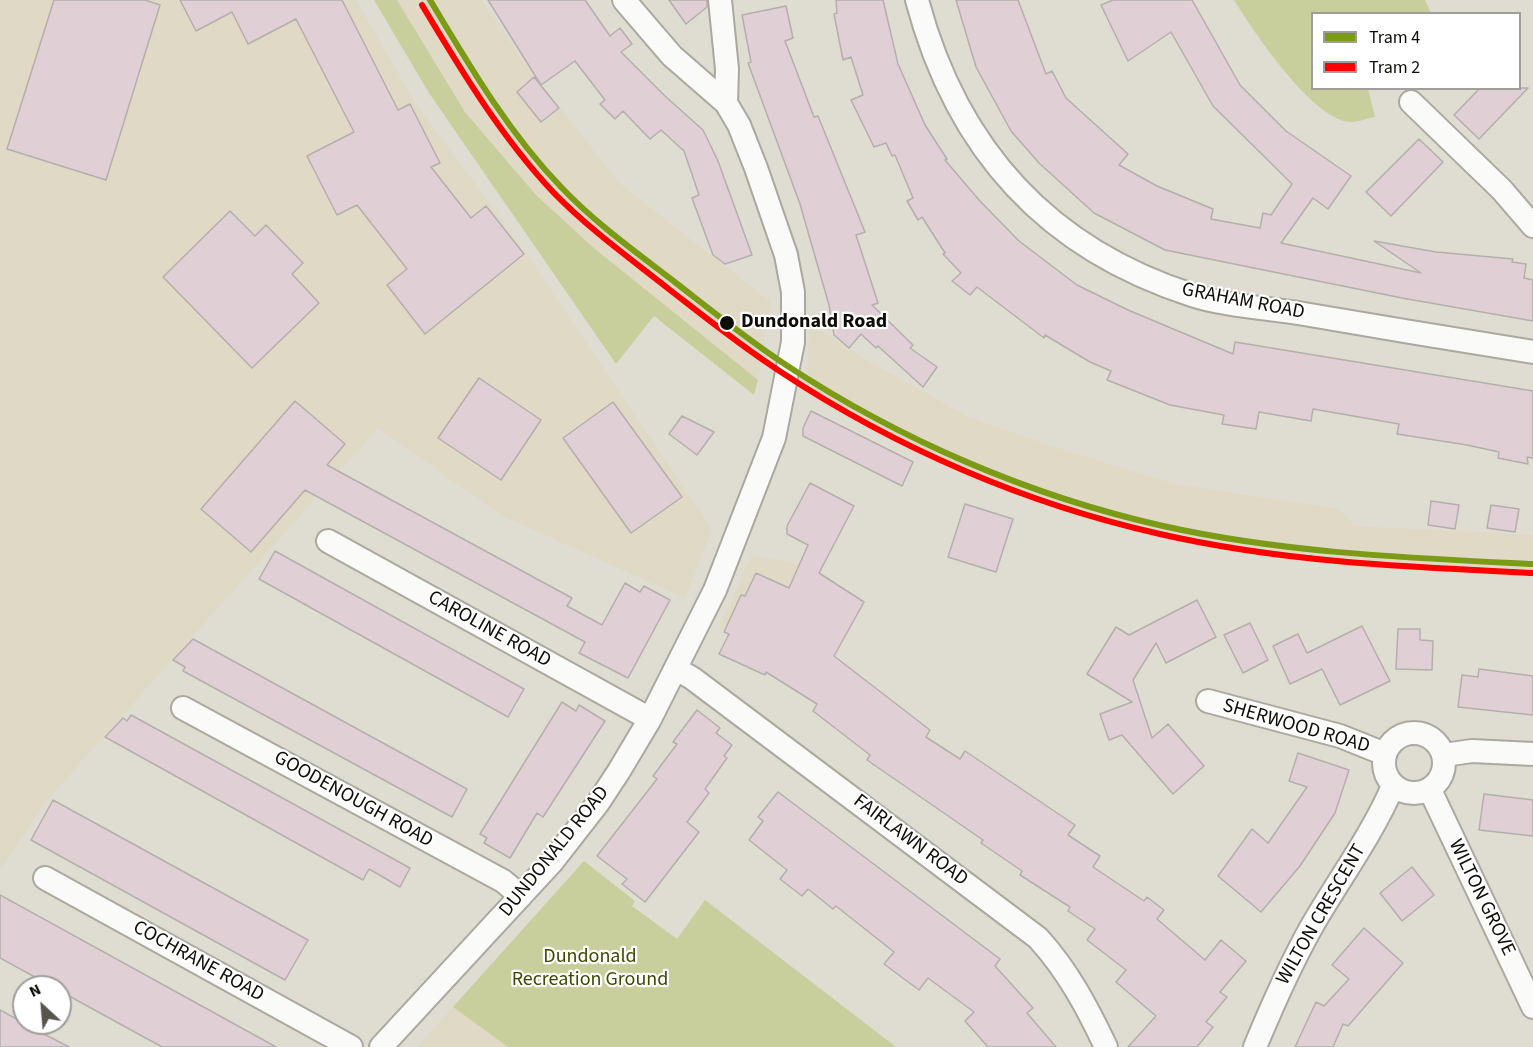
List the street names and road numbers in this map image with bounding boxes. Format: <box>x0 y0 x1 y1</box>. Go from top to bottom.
street label: GRAHAM ROAD <box>1180 278 1306 326</box>
street label: CAROLINE ROAD <box>423 586 555 674</box>
street label: SHERWOOD ROAD <box>1220 695 1372 759</box>
street label: GOODENOUGH ROAD <box>269 746 437 854</box>
street label: DUNDONALD ROAD <box>495 782 615 922</box>
street label: FAIRLAWN ROAD <box>848 790 972 892</box>
street label: WILTON GROVE <box>1443 836 1519 960</box>
street label: WILTON CRESCENT <box>1272 840 1372 990</box>
street label: COCHRANE ROAD <box>128 916 268 1008</box>

